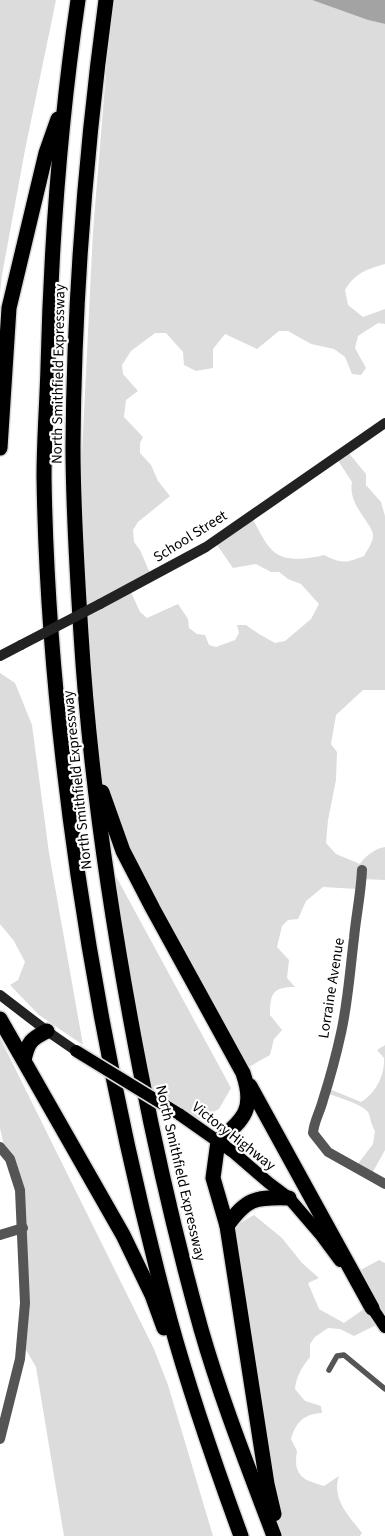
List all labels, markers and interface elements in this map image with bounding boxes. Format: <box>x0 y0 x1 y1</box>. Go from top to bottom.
street label: North Smithfield Expressway <box>46 284 71 464</box>
street label: School Street <box>149 505 231 568</box>
street label: North Smithfield Expressway <box>58 689 97 871</box>
street label: Lorraine Avenue <box>313 936 350 1040</box>
street label: North Smithfield Expressway <box>150 1083 211 1263</box>
street label: Victory Highway <box>187 1097 280 1176</box>

